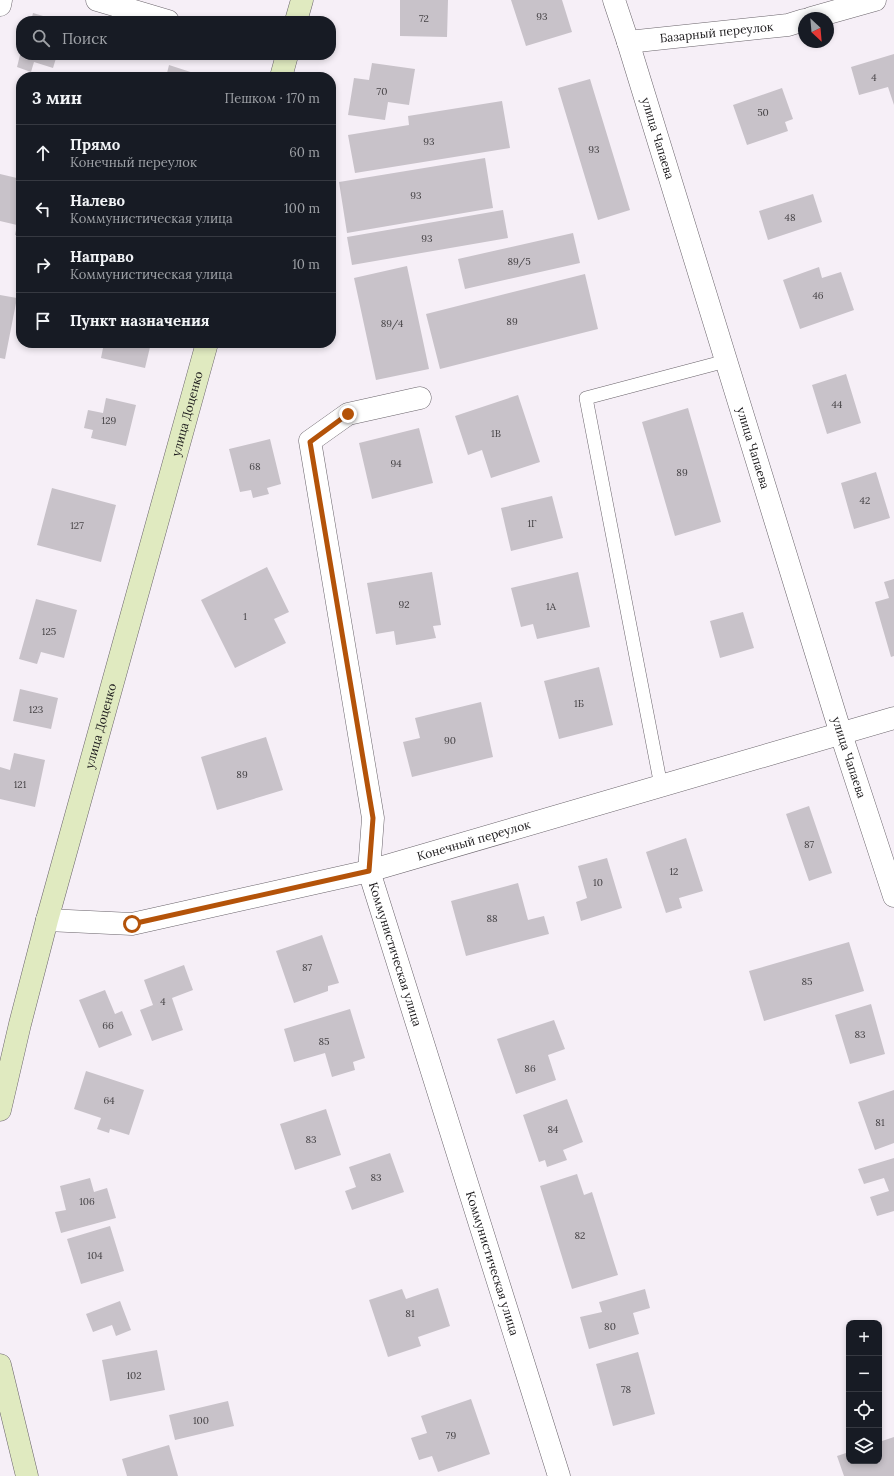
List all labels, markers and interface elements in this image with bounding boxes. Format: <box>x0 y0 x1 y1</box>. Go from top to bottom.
house number: 93 <box>536 10 548 23</box>
house number: 72 <box>419 12 429 25</box>
north arrow <box>798 12 834 48</box>
search box <box>16 16 336 60</box>
street label: Базарный переулок <box>659 19 775 46</box>
icon: search <box>30 27 52 49</box>
text: Поиск <box>62 29 107 48</box>
house number: 4 <box>871 71 877 84</box>
house number: 70 <box>377 85 387 98</box>
text: 3 мин <box>32 87 82 109</box>
text: Пешком · 170 m <box>225 90 320 107</box>
street label: улица Чапаева <box>638 95 678 181</box>
house number: 50 <box>757 106 769 119</box>
text: Прямо <box>70 135 120 154</box>
house number: 93 <box>423 135 435 148</box>
icon: ahead <box>32 142 54 164</box>
house number: 93 <box>588 143 600 156</box>
text: 60 m <box>289 144 320 161</box>
text: Конечный переулок <box>70 154 197 171</box>
house number: 93 <box>410 189 422 202</box>
text: Налево <box>70 191 125 210</box>
icon: left <box>32 198 54 220</box>
text: 100 m <box>284 200 320 217</box>
text: Коммунистическая улица <box>70 210 233 227</box>
house number: 48 <box>784 211 796 224</box>
house number: 93 <box>421 232 433 245</box>
text: Направо <box>70 247 134 266</box>
icon: right <box>32 254 54 276</box>
house number: 89/5 <box>507 255 531 268</box>
text: 10 m <box>292 256 320 273</box>
text: Коммунистическая улица <box>70 266 233 283</box>
house number: 46 <box>812 289 824 302</box>
icon: arrive <box>32 310 54 332</box>
text: Пункт назначения <box>70 311 210 330</box>
house number: 89 <box>506 315 518 328</box>
house number: 89/4 <box>381 317 404 330</box>
street label: улица Доценко <box>168 369 206 458</box>
house number: 44 <box>832 398 843 411</box>
route end <box>339 405 357 423</box>
street label: улица Чапаева <box>734 405 773 491</box>
house number: 129 <box>102 414 117 427</box>
house number: 1В <box>491 427 501 440</box>
house number: 94 <box>390 457 402 470</box>
house number: 68 <box>249 460 261 473</box>
house number: 89 <box>676 466 688 479</box>
house number: 42 <box>860 494 870 507</box>
house number: 1Г <box>527 517 537 530</box>
house number: 127 <box>70 519 84 532</box>
house number: 92 <box>398 598 410 611</box>
house number: 1А <box>546 600 557 613</box>
house number: 1 <box>243 610 247 623</box>
house number: 125 <box>42 625 56 638</box>
street label: улица Доценко <box>81 682 119 770</box>
house number: 1Б <box>574 697 584 710</box>
house number: 123 <box>29 703 44 716</box>
street label: улица Чапаева <box>829 715 869 800</box>
house number: 90 <box>444 734 456 747</box>
house number: 89 <box>236 768 248 781</box>
house number: 121 <box>14 778 27 791</box>
street label: Конечный переулок <box>415 816 532 864</box>
house number: 87 <box>804 838 815 851</box>
house number: 12 <box>669 865 679 878</box>
house number: 10 <box>593 876 603 889</box>
street label: Коммунистическая улица <box>366 880 425 1028</box>
house number: 88 <box>486 912 498 925</box>
route start <box>123 915 141 933</box>
house number: 87 <box>302 961 313 974</box>
house number: 85 <box>801 975 813 988</box>
house number: 4 <box>160 995 166 1008</box>
house number: 66 <box>102 1019 114 1032</box>
house number: 83 <box>854 1028 866 1041</box>
house number: 85 <box>318 1035 330 1048</box>
house number: 86 <box>524 1062 536 1075</box>
house number: 64 <box>103 1094 115 1107</box>
house number: 81 <box>875 1116 885 1129</box>
house number: 84 <box>547 1123 559 1136</box>
house number: 83 <box>305 1133 317 1146</box>
house number: 83 <box>370 1171 382 1184</box>
street label: Коммунистическая улица <box>463 1189 522 1337</box>
house number: 106 <box>79 1195 95 1208</box>
house number: 82 <box>575 1229 586 1242</box>
house number: 104 <box>87 1249 103 1262</box>
house number: 81 <box>405 1307 415 1320</box>
house number: 80 <box>604 1320 616 1333</box>
map controls <box>846 1320 882 1464</box>
button: + <box>846 1320 882 1356</box>
button: − <box>846 1356 882 1392</box>
house number: 102 <box>126 1369 142 1382</box>
house number: 78 <box>621 1383 631 1396</box>
button: locate <box>846 1392 882 1428</box>
house number: 100 <box>193 1414 209 1427</box>
button: layers <box>846 1428 882 1464</box>
house number: 79 <box>446 1429 456 1442</box>

